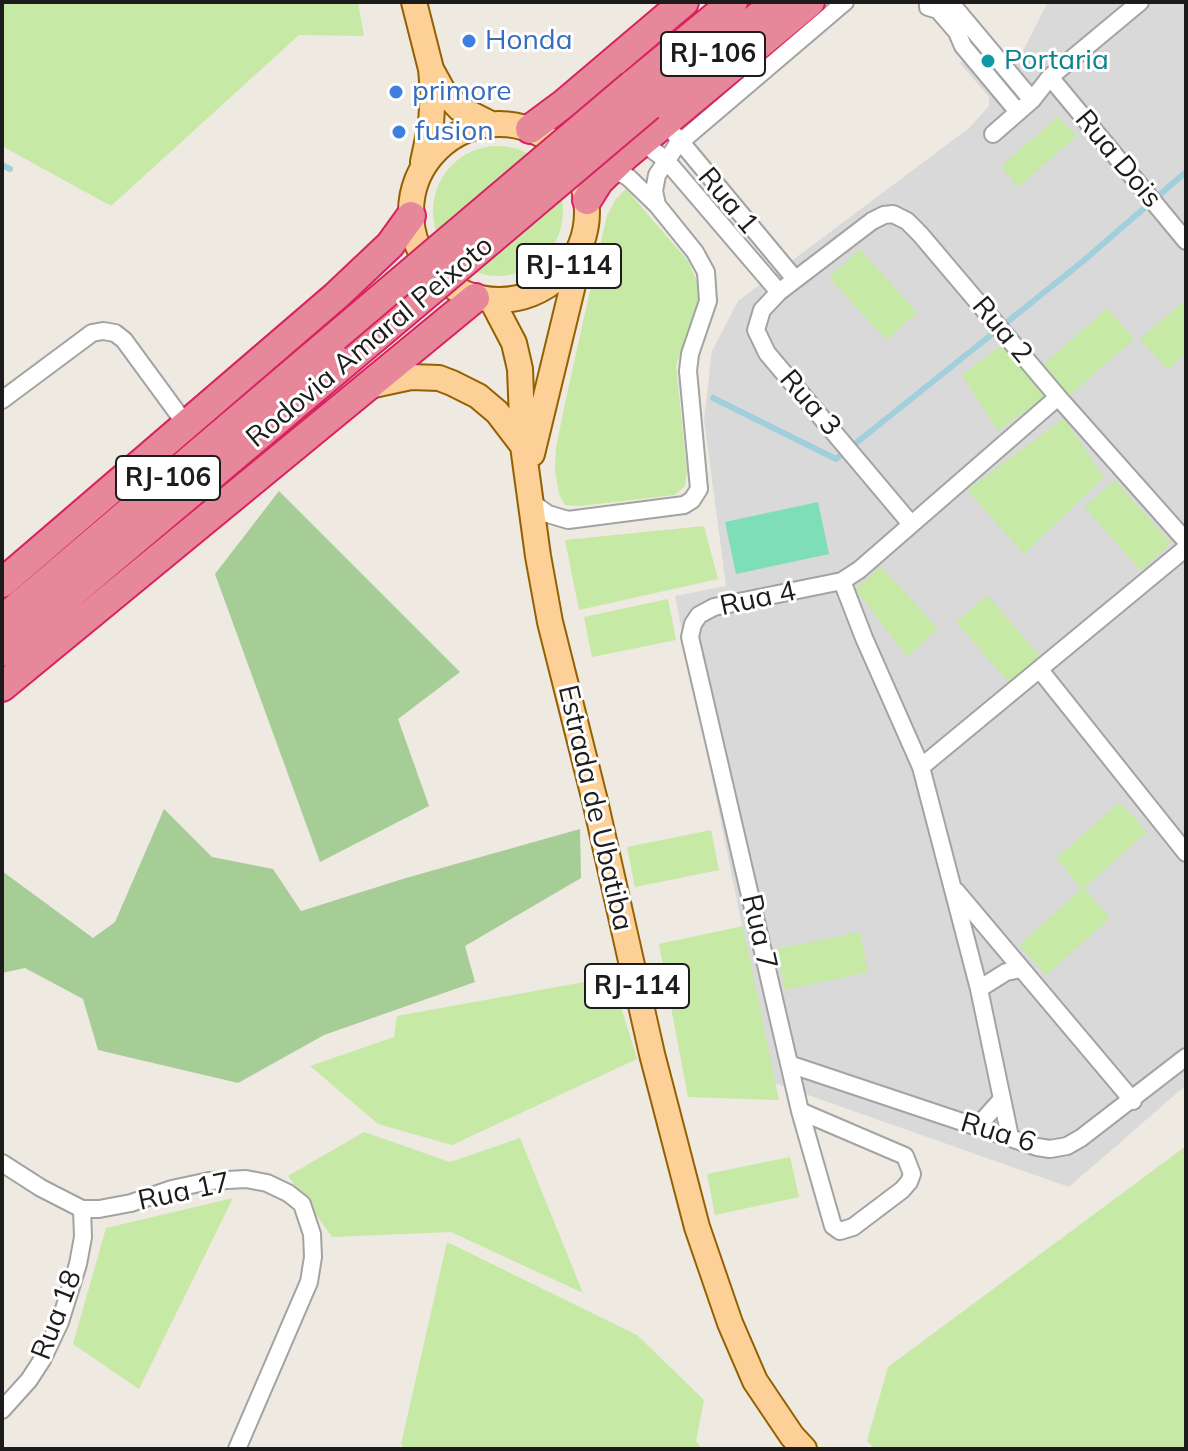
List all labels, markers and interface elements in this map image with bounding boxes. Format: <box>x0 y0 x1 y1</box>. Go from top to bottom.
place label: Honda <box>485 24 572 58</box>
marker: Honda <box>460 32 478 50</box>
road number: RJ-106 <box>661 32 765 76</box>
place label: Portaria <box>1004 44 1109 78</box>
marker: Portaria <box>979 52 997 70</box>
place label: primore <box>412 75 511 109</box>
marker: primore <box>387 83 405 101</box>
street label: Rua Dois <box>1067 103 1169 215</box>
place label: fusion <box>415 115 494 149</box>
marker: fusion <box>390 123 408 141</box>
street label: Rua 1 <box>691 161 765 241</box>
street label: Rodovia Amaral Peixoto <box>240 229 500 455</box>
road number: RJ-114 <box>517 244 621 288</box>
street label: Rua 2 <box>965 290 1039 370</box>
street label: Rua 3 <box>772 363 848 443</box>
road number: RJ-106 <box>116 456 220 500</box>
street label: Rua 4 <box>717 575 799 623</box>
street label: Estrada de Ubatiba <box>550 682 640 934</box>
street label: Rua 7 <box>734 891 784 973</box>
road number: RJ-114 <box>585 964 689 1008</box>
street label: Rua 6 <box>957 1106 1039 1160</box>
street label: Rua 17 <box>135 1166 233 1218</box>
street label: Rua 18 <box>25 1265 89 1365</box>

